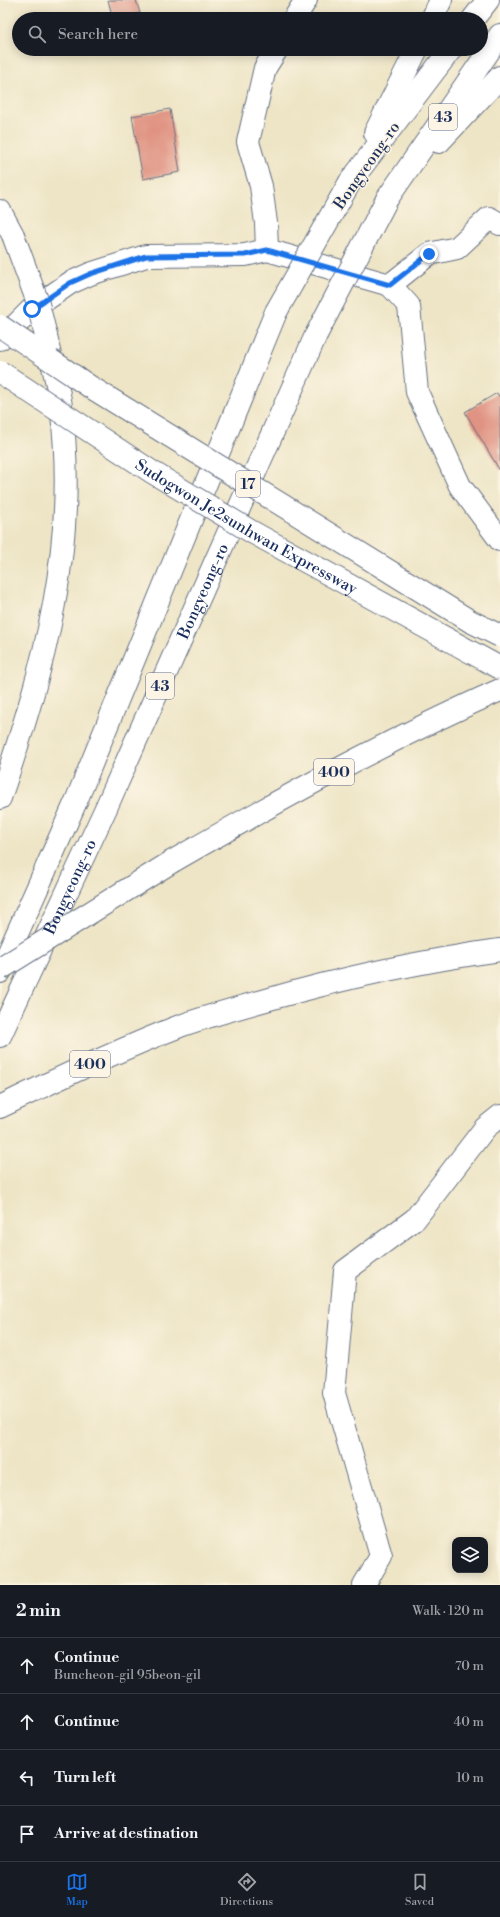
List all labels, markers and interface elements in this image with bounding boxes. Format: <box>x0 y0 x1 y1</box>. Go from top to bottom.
search box <box>12 12 488 56</box>
icon: search <box>26 23 48 45</box>
text: Search here <box>58 25 138 44</box>
road number: 43 <box>429 104 457 130</box>
street label: Bongyeong-ro <box>329 118 404 214</box>
route end <box>420 245 438 263</box>
route start <box>23 300 41 318</box>
street label: Sudogwon Je2sunhwan Expressway <box>131 455 361 599</box>
road number: 17 <box>236 471 260 497</box>
street label: Bongyeong-ro <box>173 540 233 643</box>
road number: 43 <box>146 673 174 699</box>
road number: 400 <box>314 759 354 785</box>
street label: Bongyeong-ro <box>39 836 101 938</box>
road number: 400 <box>70 1051 110 1077</box>
map controls <box>452 1537 488 1573</box>
button: layers <box>452 1537 488 1573</box>
text: 2 min <box>16 1600 61 1622</box>
text: Walk · 120 m <box>412 1603 484 1619</box>
text: Continue <box>54 1648 119 1667</box>
icon: ahead <box>16 1655 38 1677</box>
text: 70 m <box>455 1658 484 1674</box>
text: Buncheon-gil 95beon-gil <box>54 1667 201 1683</box>
icon: ahead <box>16 1711 38 1733</box>
text: Continue <box>54 1712 119 1731</box>
text: 40 m <box>454 1714 484 1730</box>
icon: left <box>16 1767 38 1789</box>
text: Turn left <box>54 1768 116 1787</box>
text: 10 m <box>456 1770 484 1786</box>
icon: arrive <box>16 1823 38 1845</box>
text: Arrive at destination <box>54 1824 198 1843</box>
tab: Map <box>66 1871 88 1909</box>
tab: Directions <box>220 1871 273 1909</box>
tab: Saved <box>405 1871 434 1909</box>

